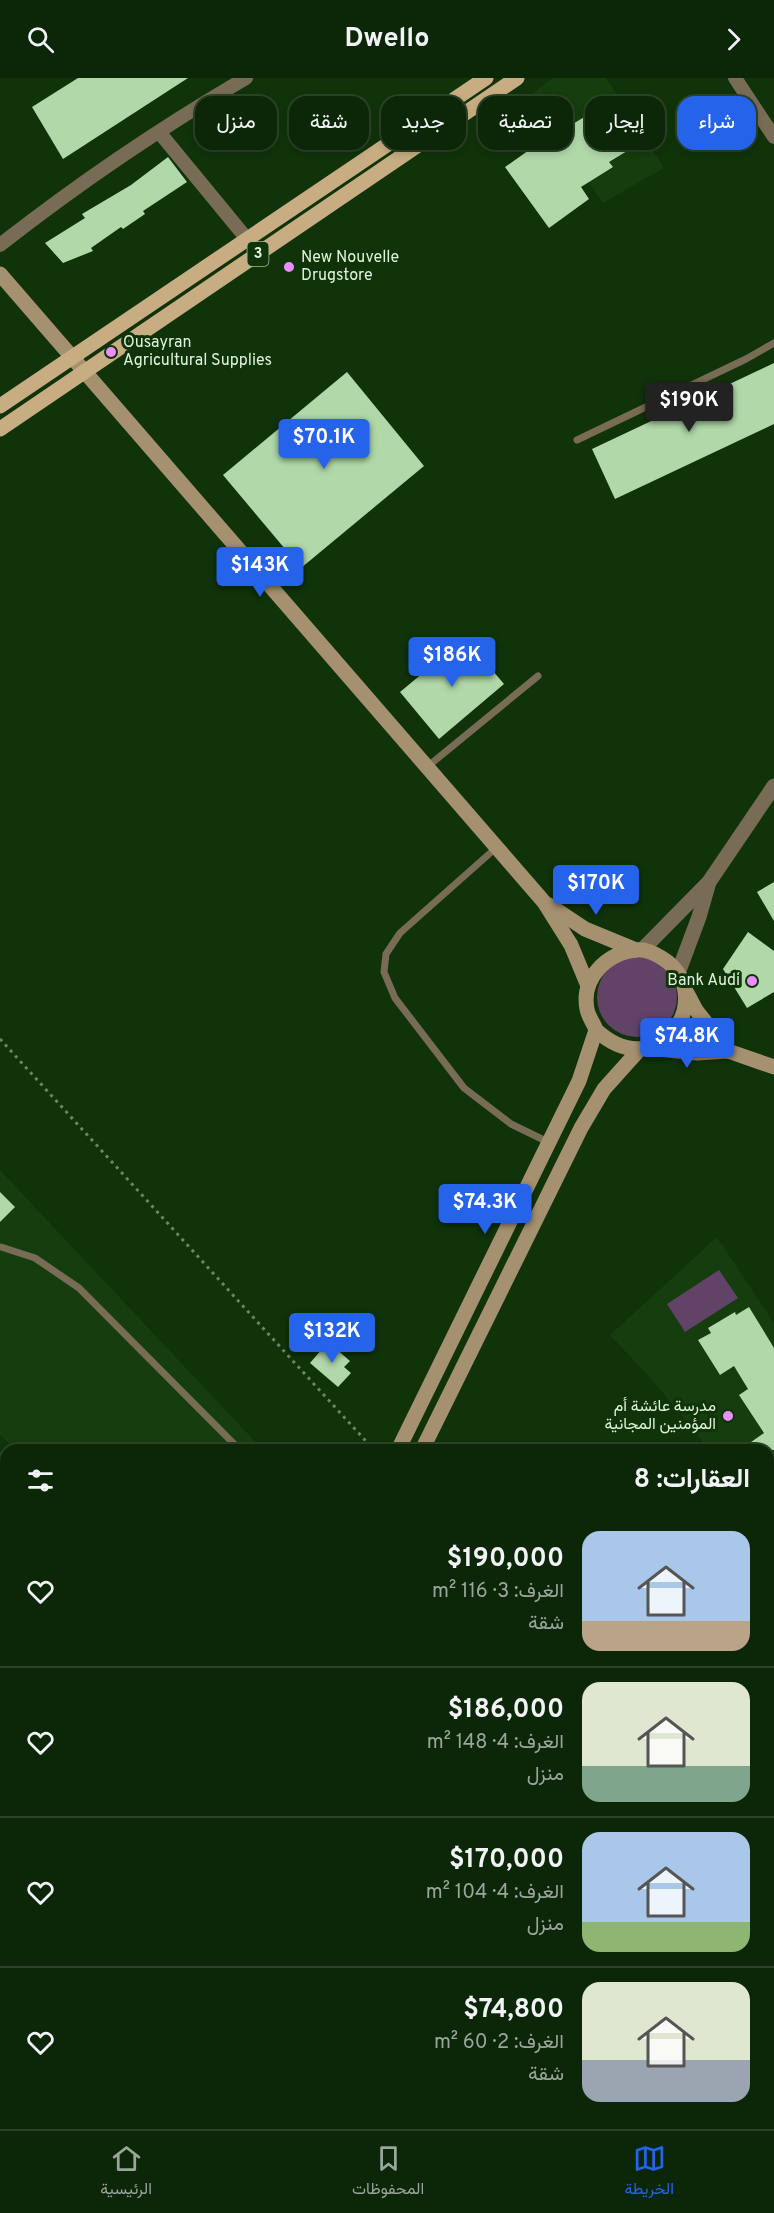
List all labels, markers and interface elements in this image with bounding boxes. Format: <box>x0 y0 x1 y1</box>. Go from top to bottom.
text: Dwello <box>345 22 429 56</box>
icon: search <box>24 23 57 56</box>
icon: forward <box>717 23 750 56</box>
chip: منزل <box>195 96 277 150</box>
chip: شقة <box>289 96 369 150</box>
chip: جديد <box>381 96 466 150</box>
chip: تصفية <box>478 96 573 150</box>
chip: إيجار <box>585 96 665 150</box>
chip: شراء <box>677 96 756 150</box>
road number: 3 <box>248 242 268 266</box>
place label: New Nouvelle Drugstore <box>301 248 399 286</box>
marker: New Nouvelle Drugstore <box>282 260 296 274</box>
place label: Ousayran Agricultural Supplies <box>123 333 272 371</box>
marker: Ousayran Agricultural Supplies <box>104 345 118 359</box>
pin: $190K <box>647 382 731 433</box>
text: $190K <box>659 388 719 414</box>
pin: $70.1K <box>275 419 373 470</box>
text: $70.1K <box>293 425 355 451</box>
pin: $143K <box>218 547 302 598</box>
text: $143K <box>230 553 290 579</box>
pin: $186K <box>410 637 494 688</box>
text: $186K <box>422 643 482 669</box>
pin: $170K <box>554 865 638 916</box>
text: $170K <box>567 871 625 897</box>
place label: Bank Audi <box>667 971 740 991</box>
marker: Bank Audi <box>745 974 759 988</box>
pin: $74.8K <box>638 1018 736 1069</box>
text: $74.8K <box>654 1024 720 1050</box>
pin: $74.3K <box>436 1184 534 1235</box>
text: $74.3K <box>453 1190 517 1216</box>
pin: $132K <box>290 1313 374 1364</box>
text: $132K <box>303 1319 361 1345</box>
place label: مدرسة عائشة أم المؤمنين المجانية <box>605 1397 716 1435</box>
marker: مدرسة عائشة أم المؤمنين المجانية <box>721 1409 735 1423</box>
icon: filters <box>24 1464 57 1497</box>
text: العقارات: 8 <box>634 1464 750 1497</box>
text: $190,000 <box>447 1543 564 1576</box>
icon: home <box>630 1555 702 1627</box>
icon: heart <box>24 1575 57 1608</box>
text: الغرف: 3 · 116 m² <box>432 1579 564 1605</box>
text: شقة <box>528 1611 564 1637</box>
text: $186,000 <box>448 1694 564 1727</box>
icon: home <box>630 1706 702 1778</box>
icon: heart <box>24 1726 57 1759</box>
text: الغرف: 4 · 148 m² <box>427 1730 564 1756</box>
text: منزل <box>527 1762 564 1788</box>
text: $170,000 <box>449 1844 564 1877</box>
icon: home <box>630 1856 702 1928</box>
icon: heart <box>24 1876 57 1909</box>
text: الغرف: 4 · 104 m² <box>426 1880 564 1906</box>
text: منزل <box>527 1912 564 1938</box>
text: $74,800 <box>463 1994 564 2027</box>
icon: home <box>630 2006 702 2078</box>
icon: heart <box>24 2026 57 2059</box>
text: الغرف: 2 · 60 m² <box>434 2030 564 2056</box>
text: شقة <box>528 2062 564 2088</box>
tab: الرئيسية <box>100 2142 152 2203</box>
tab: المحفوظات <box>352 2142 424 2203</box>
tab: الخريطة <box>624 2142 674 2203</box>

